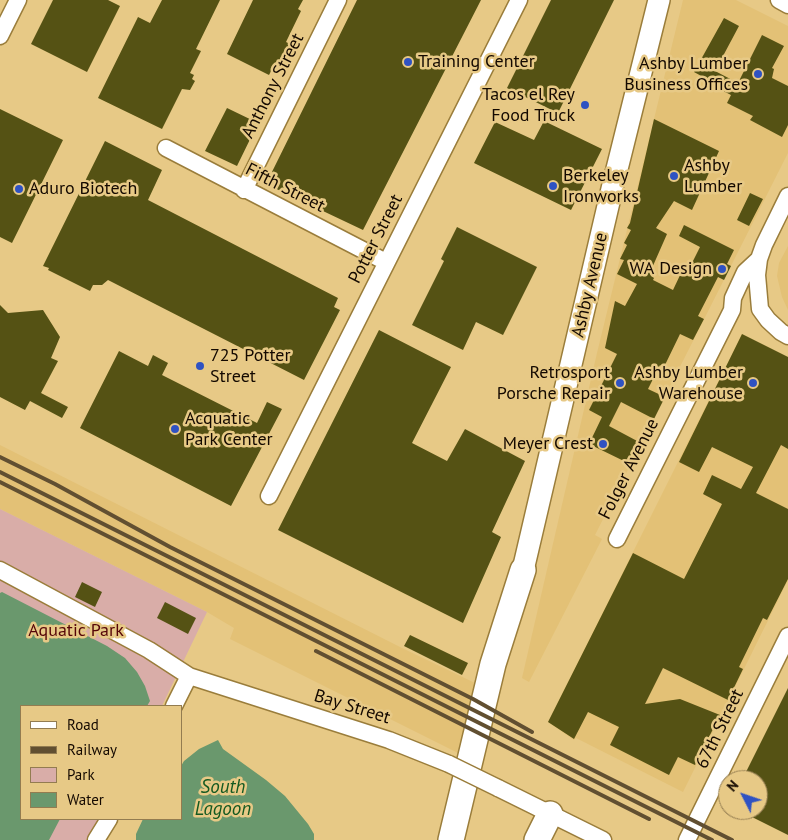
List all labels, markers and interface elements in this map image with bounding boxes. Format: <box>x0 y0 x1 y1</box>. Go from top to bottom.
street label: Anthony Street <box>237 30 309 142</box>
place label: Training Center <box>418 51 535 73</box>
place label: Ashby Lumber Business Offices <box>624 53 748 96</box>
marker: Training Center <box>402 56 414 68</box>
marker: Ashby Lumber Business Offices <box>752 68 764 80</box>
place label: Tacos el Rey Food Truck <box>482 84 575 126</box>
marker: Tacos el Rey Food Truck <box>579 99 591 111</box>
place label: Ashby Lumber <box>684 155 742 198</box>
street label: Fifth Street <box>242 159 328 217</box>
place label: Berkeley Ironworks <box>563 165 639 208</box>
marker: Ashby Lumber <box>668 170 680 182</box>
place label: Aduro Biotech <box>29 178 137 200</box>
marker: Berkeley Ironworks <box>547 180 559 192</box>
marker: Aduro Biotech <box>13 183 25 195</box>
street label: Potter Street <box>344 191 408 287</box>
street label: Ashby Avenue <box>567 231 613 339</box>
place label: WA Design <box>629 258 712 280</box>
marker: WA Design <box>716 263 728 275</box>
place label: 725 Potter Street <box>210 345 291 388</box>
marker: 725 Potter Street <box>194 360 206 372</box>
place label: Retrosport Porsche Repair <box>497 362 610 404</box>
place label: Ashby Lumber Warehouse <box>634 362 743 404</box>
marker: Retrosport Porsche Repair <box>614 377 626 389</box>
marker: Ashby Lumber Warehouse <box>747 377 759 389</box>
place label: Acquatic Park Center <box>185 408 273 450</box>
street label: Folger Avenue <box>594 415 664 523</box>
marker: Acquatic Park Center <box>169 423 181 435</box>
place label: Meyer Crest <box>503 433 593 455</box>
marker: Meyer Crest <box>597 438 609 450</box>
park label: Aquatic Park <box>28 620 124 642</box>
street label: Bay Street <box>311 685 393 729</box>
street label: 67th Street <box>691 686 749 772</box>
legend <box>20 705 182 820</box>
text: Road <box>67 715 99 734</box>
text: Railway <box>67 740 117 759</box>
text: Park <box>67 765 95 784</box>
north arrow <box>718 770 768 820</box>
text: N <box>723 776 742 795</box>
water label: South Lagoon <box>195 777 251 821</box>
text: Water <box>67 790 104 809</box>

